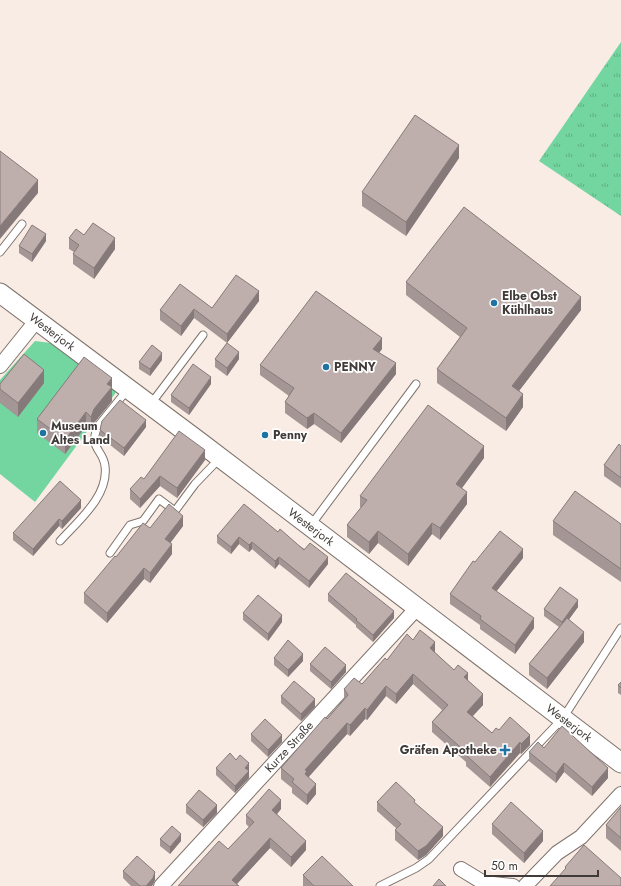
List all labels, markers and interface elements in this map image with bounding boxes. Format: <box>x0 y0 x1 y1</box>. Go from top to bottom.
place label: Elbe Obst Kühlhaus <box>502 287 557 319</box>
marker: Elbe Obst Kühlhaus <box>489 298 499 308</box>
street label: Westerjork <box>25 309 80 356</box>
place label: PENNY <box>334 358 376 376</box>
marker: PENNY <box>321 362 331 372</box>
place label: Museum Altes Land <box>50 417 110 449</box>
place label: Penny <box>273 426 308 444</box>
marker: Museum Altes Land <box>38 428 48 438</box>
marker: Penny <box>260 430 270 440</box>
street label: Westerjork <box>284 504 339 551</box>
street label: Westerjork <box>542 700 597 747</box>
street label: Kurze Straße <box>260 717 318 777</box>
place label: Gräfen Apotheke <box>400 741 497 759</box>
marker: Gräfen Apotheke <box>500 745 510 755</box>
scale bar <box>485 852 598 878</box>
text: 50 m <box>491 857 518 875</box>

